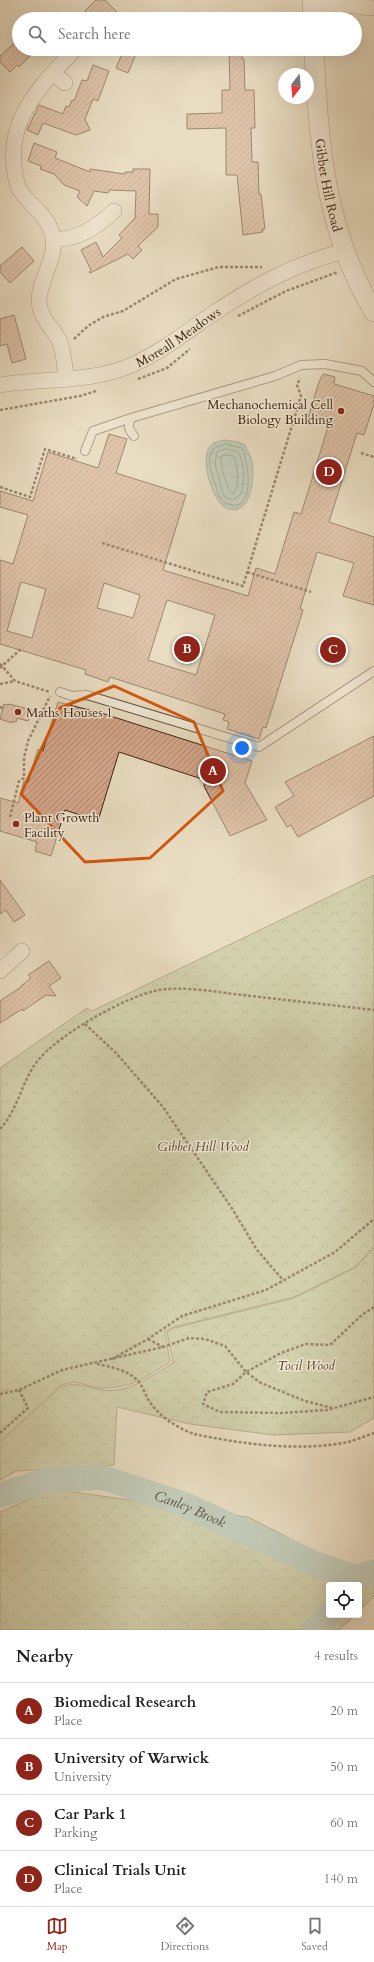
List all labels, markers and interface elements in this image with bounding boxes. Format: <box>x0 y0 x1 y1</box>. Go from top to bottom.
search box <box>12 12 362 56</box>
icon: search <box>26 23 48 45</box>
text: Search here <box>58 24 131 44</box>
north arrow <box>278 68 314 104</box>
street label: Gibbet Hill Road <box>310 138 346 234</box>
street label: Moreall Meadows <box>133 303 224 372</box>
place label: Mechanochemical Cell Biology Building <box>207 396 334 429</box>
marker: Mechanochemical Cell Biology Building <box>336 406 346 416</box>
pin: D <box>316 457 342 487</box>
pin: B <box>174 634 200 664</box>
pin: C <box>320 635 346 665</box>
place label: Maths Houses 1 <box>26 704 113 722</box>
marker: Maths Houses 1 <box>13 707 23 717</box>
your location <box>232 738 252 758</box>
pin: A <box>200 756 226 786</box>
place label: Plant Growth Facility <box>24 809 99 842</box>
marker: Plant Growth Facility <box>11 819 21 829</box>
park label: Gibbet Hill Wood <box>157 1138 249 1156</box>
park label: Tocil Wood <box>277 1357 336 1375</box>
water label: Canley Brook <box>152 1486 229 1532</box>
map controls <box>326 1582 362 1618</box>
button: locate <box>326 1582 362 1618</box>
text: Nearby <box>16 1645 73 1668</box>
text: 4 results <box>314 1647 358 1665</box>
text: Biomedical Research <box>54 1692 196 1712</box>
text: A <box>24 1702 34 1720</box>
text: 20 m <box>330 1702 358 1720</box>
text: Place <box>54 1712 82 1730</box>
text: University of Warwick <box>54 1748 209 1768</box>
text: B <box>24 1758 34 1776</box>
text: 50 m <box>330 1758 358 1776</box>
text: University <box>54 1768 112 1786</box>
text: Car Park 1 <box>54 1804 126 1824</box>
text: C <box>24 1814 34 1832</box>
text: 60 m <box>330 1814 358 1832</box>
text: Parking <box>54 1824 97 1842</box>
text: Clinical Trials Unit <box>54 1860 186 1880</box>
text: D <box>23 1870 35 1888</box>
text: 140 m <box>324 1870 358 1888</box>
text: Place <box>54 1880 82 1898</box>
tab: Map <box>46 1915 68 1954</box>
tab: Directions <box>160 1915 209 1954</box>
tab: Saved <box>301 1915 328 1954</box>

